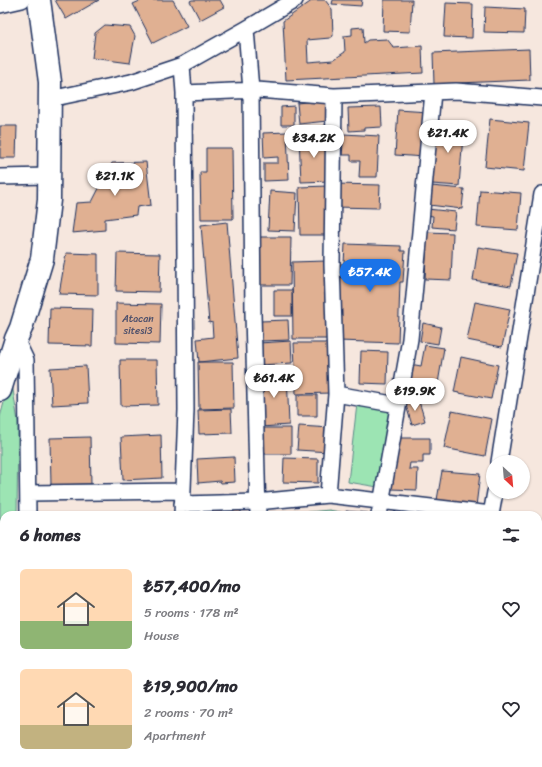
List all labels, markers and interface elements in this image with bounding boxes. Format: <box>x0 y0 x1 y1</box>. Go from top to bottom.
pin: ₺21.4K <box>415 120 481 154</box>
text: ₺21.4K <box>428 121 468 144</box>
pin: ₺34.2K <box>281 125 347 159</box>
text: ₺34.2K <box>293 126 335 149</box>
pin: ₺21.1K <box>82 163 148 197</box>
text: ₺21.1K <box>96 164 134 187</box>
pin: ₺57.4K <box>337 259 403 293</box>
text: ₺57.4K <box>349 260 391 283</box>
house number: Atacan sitesi3 <box>121 310 154 340</box>
pin: ₺61.4K <box>241 365 307 399</box>
text: ₺61.4K <box>254 366 294 389</box>
pin: ₺19.9K <box>382 378 448 412</box>
text: ₺19.9K <box>395 379 435 402</box>
north arrow <box>486 455 530 499</box>
map controls <box>486 455 530 499</box>
text: 6 homes <box>20 520 80 550</box>
icon: filters <box>500 524 522 546</box>
text: ₺57,400/mo <box>144 571 240 601</box>
icon: home <box>52 585 100 633</box>
icon: heart <box>500 598 522 620</box>
text: 5 rooms · 178 m² <box>144 601 239 624</box>
text: House <box>144 624 179 647</box>
text: ₺19,900/mo <box>144 671 238 701</box>
icon: home <box>52 685 100 733</box>
icon: heart <box>500 698 522 720</box>
text: 2 rooms · 70 m² <box>144 701 233 724</box>
text: Apartment <box>144 724 205 747</box>

